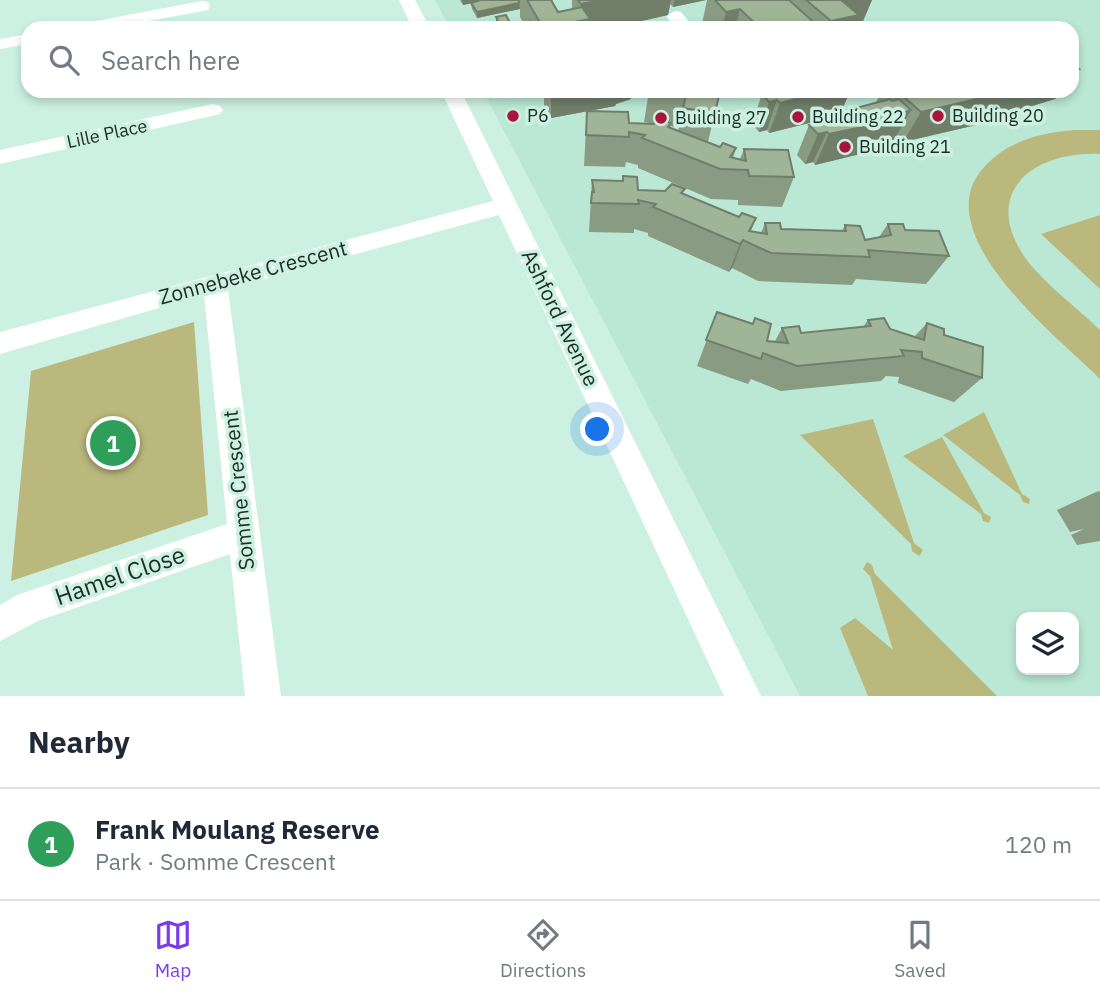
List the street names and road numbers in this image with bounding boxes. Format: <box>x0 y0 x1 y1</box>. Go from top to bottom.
street label: Lille Place <box>65 114 149 153</box>
street label: Zonnebeke Crescent <box>156 233 350 311</box>
street label: Ashford Avenue <box>516 244 606 391</box>
street label: Somme Crescent <box>216 409 260 572</box>
street label: Hamel Close <box>50 538 189 612</box>

